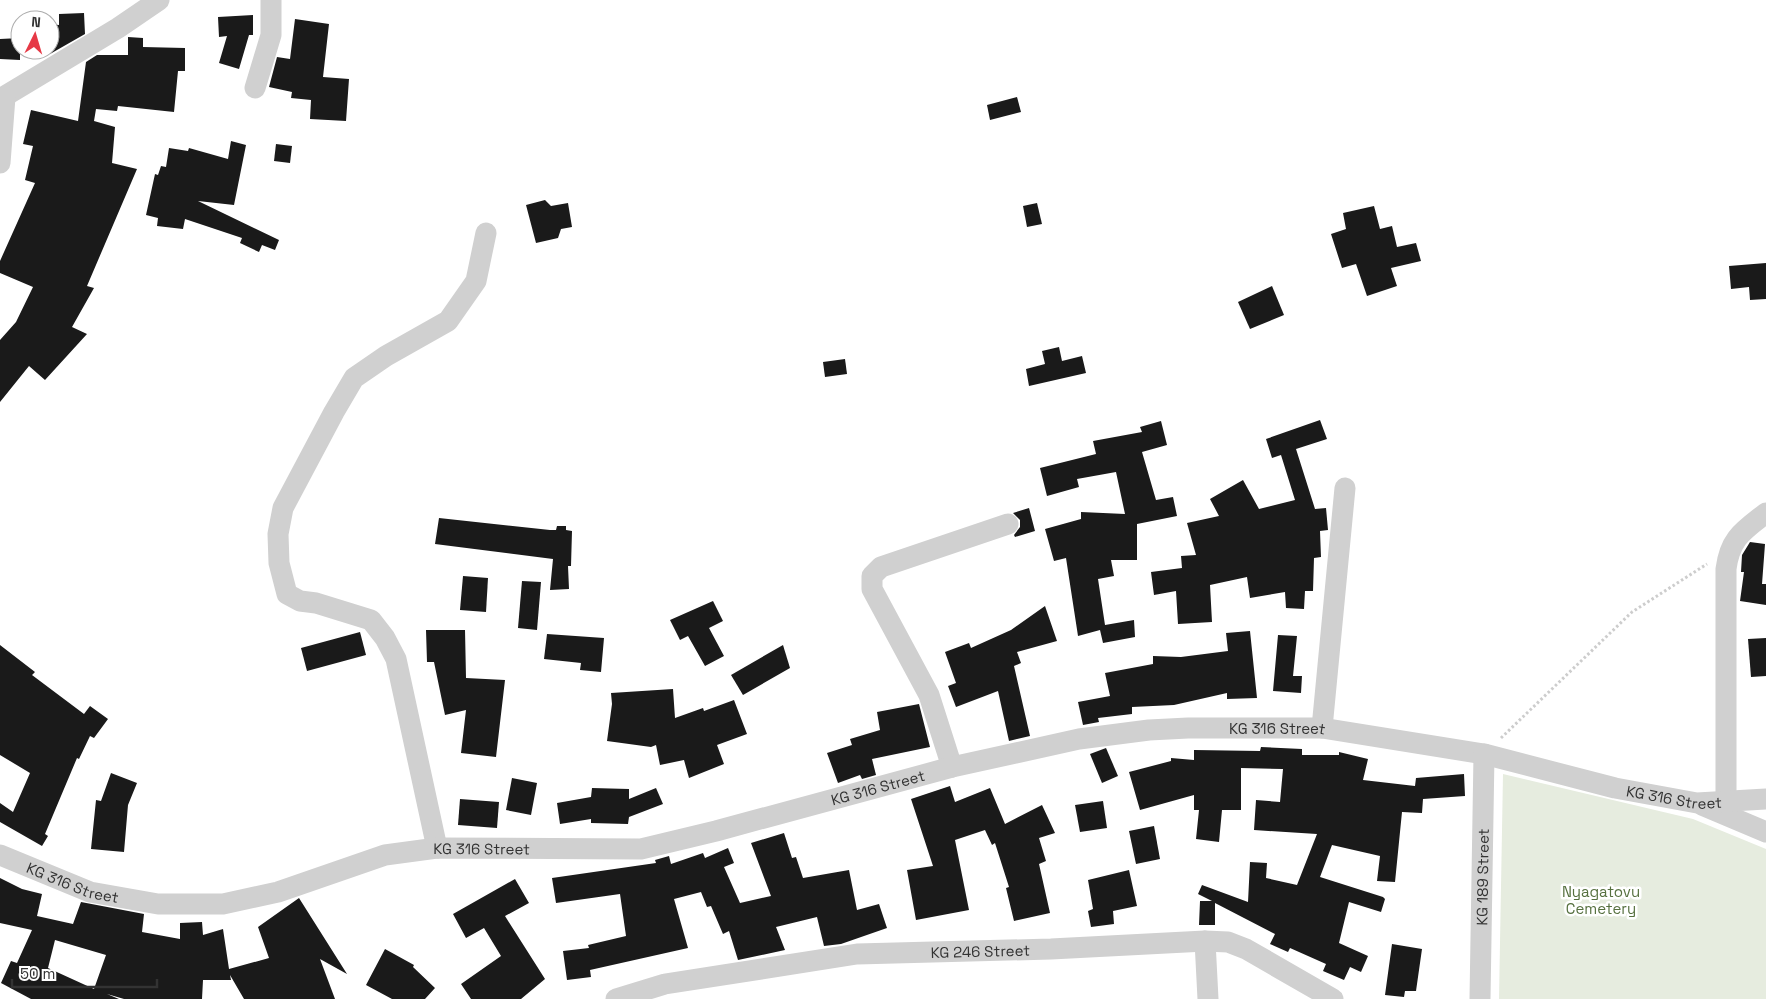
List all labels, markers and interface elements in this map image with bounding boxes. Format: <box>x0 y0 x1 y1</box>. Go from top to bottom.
north arrow <box>10 10 60 60</box>
text: N <box>31 13 42 31</box>
street label: KG 316 Street <box>1229 718 1327 738</box>
street label: KG 316 Street <box>829 765 927 809</box>
street label: KG 316 Street <box>1625 781 1722 813</box>
street label: KG 189 Street <box>1472 828 1492 926</box>
street label: KG 316 Street <box>433 838 530 858</box>
street label: KG 316 Street <box>24 858 120 906</box>
park label: Nyagatovu Cemetery <box>1562 882 1640 918</box>
street label: KG 246 Street <box>930 940 1030 962</box>
scale bar <box>12 956 158 988</box>
text: 50 m <box>20 964 55 983</box>

